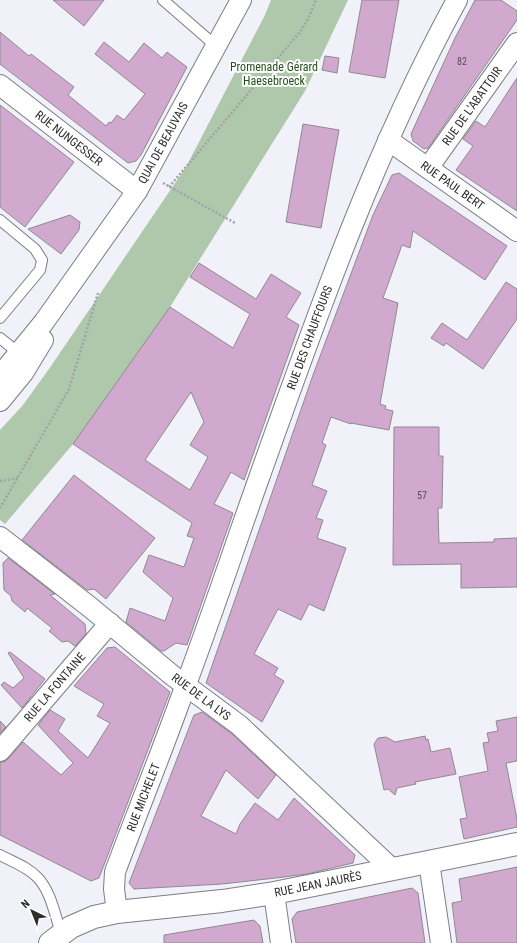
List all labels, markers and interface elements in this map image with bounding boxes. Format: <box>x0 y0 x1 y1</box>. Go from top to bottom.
house number: 82 <box>457 56 467 67</box>
park label: Promenade Gérard Haesebroeck <box>230 60 318 88</box>
street label: RUE DE L'ABATTOIR <box>439 64 505 148</box>
street label: QUAI DE BEAUVAIS <box>135 100 191 186</box>
street label: RUE NUNGESSER <box>32 108 106 169</box>
street label: RUE PAUL BERT <box>418 158 487 213</box>
street label: RUE DES CHAUFFOURS <box>284 284 335 391</box>
house number: 57 <box>417 490 427 501</box>
street label: RUE LA FONTAINE <box>21 650 88 725</box>
street label: RUE DE LA LYS <box>169 670 233 723</box>
street label: RUE MICHELET <box>124 761 163 834</box>
street label: RUE JEAN JAURÈS <box>273 869 363 900</box>
north arrow <box>12 891 52 931</box>
text: N <box>19 897 33 911</box>

